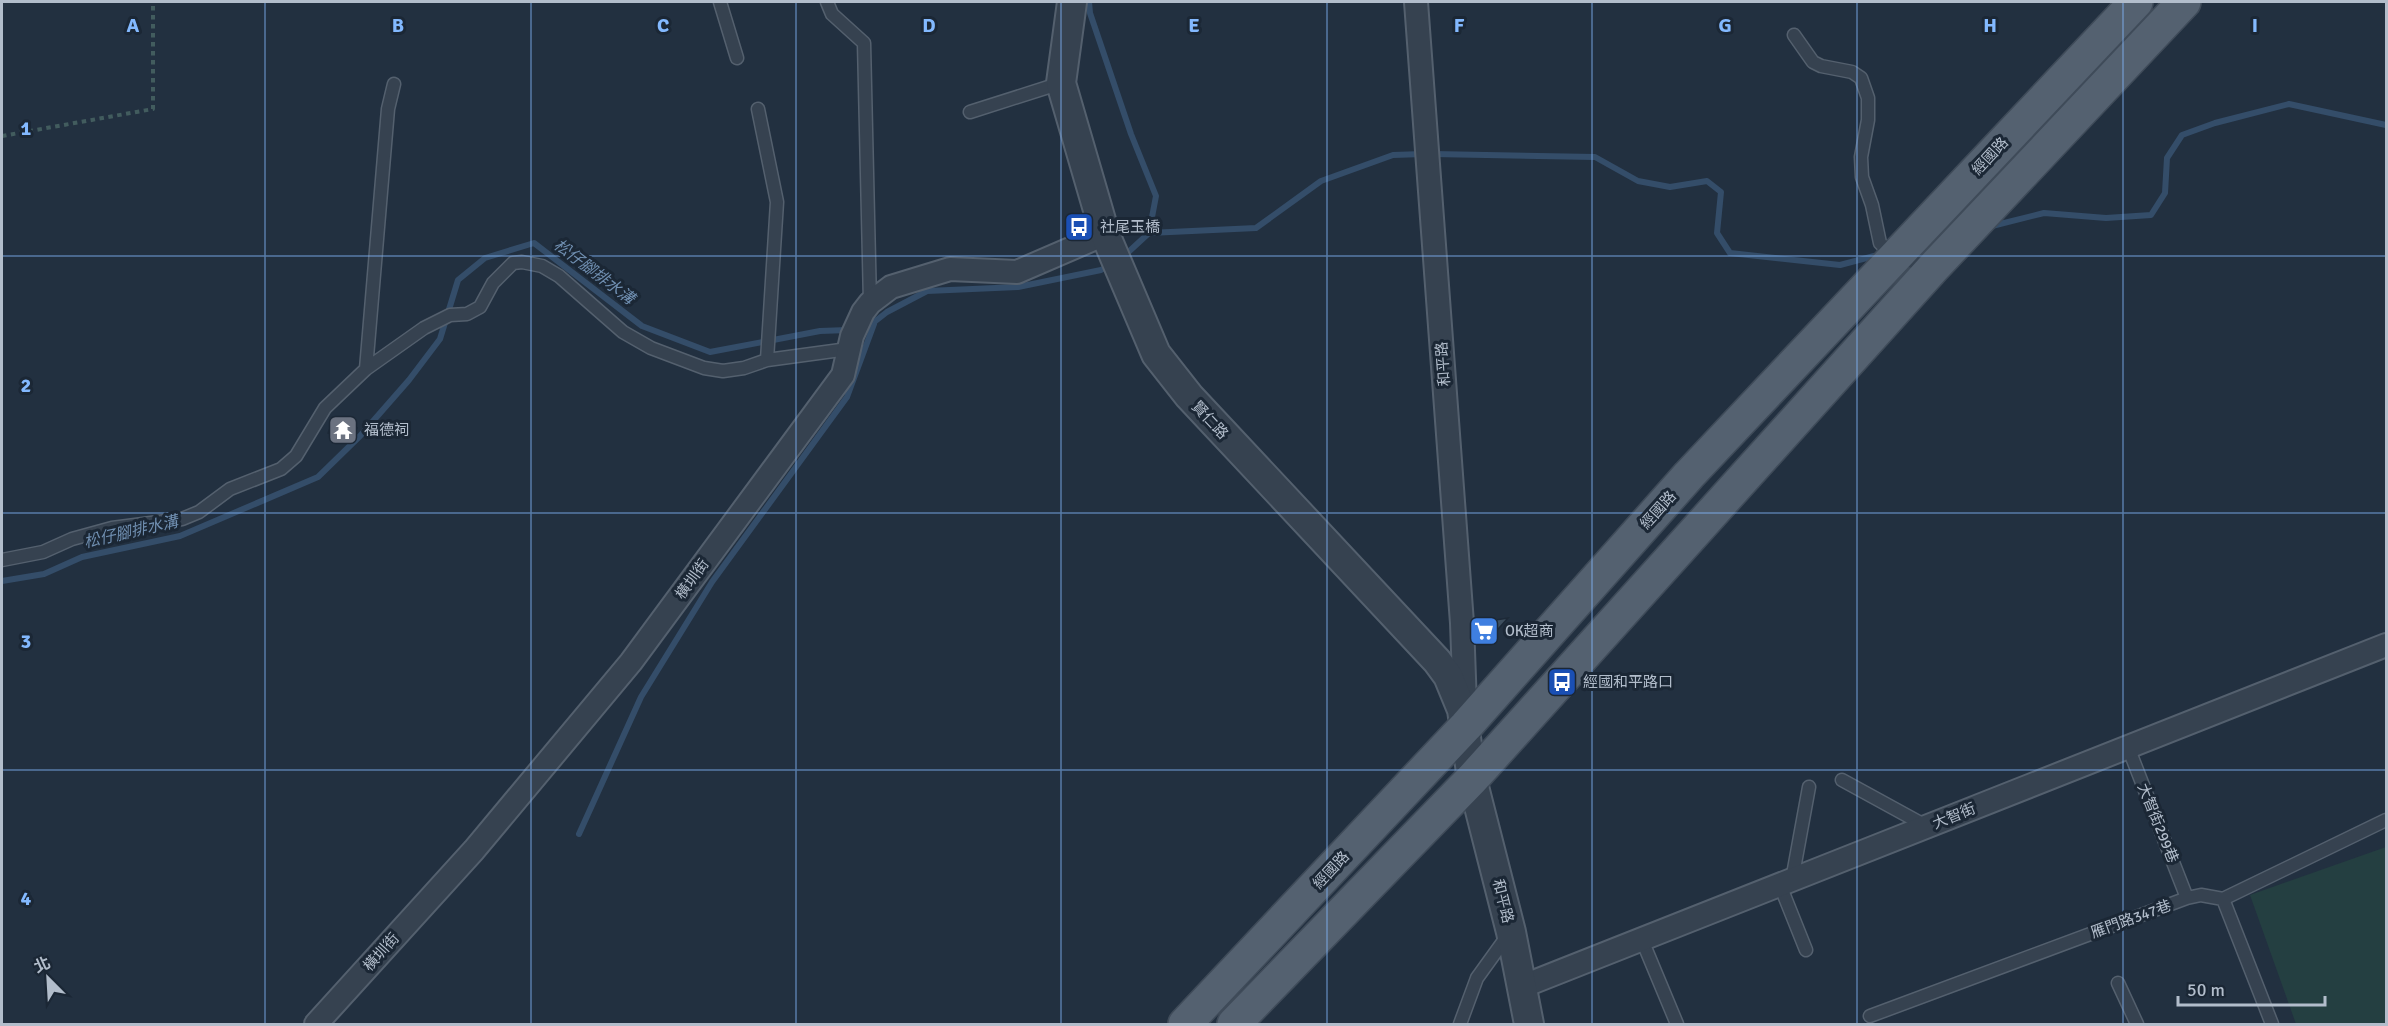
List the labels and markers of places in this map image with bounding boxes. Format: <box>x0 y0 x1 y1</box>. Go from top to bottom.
bus stop icon: 社尾玉橋 <box>1063 211 1095 243</box>
place label: 社尾玉橋 <box>1100 218 1160 236</box>
temple icon: 福德祠 <box>327 414 359 446</box>
place label: 福德祠 <box>364 421 409 439</box>
supermarket icon: OK超商 <box>1468 615 1500 647</box>
place label: OK超商 <box>1505 622 1554 640</box>
bus stop icon: 經國和平路口 <box>1546 666 1578 698</box>
place label: 經國和平路口 <box>1583 673 1673 691</box>

